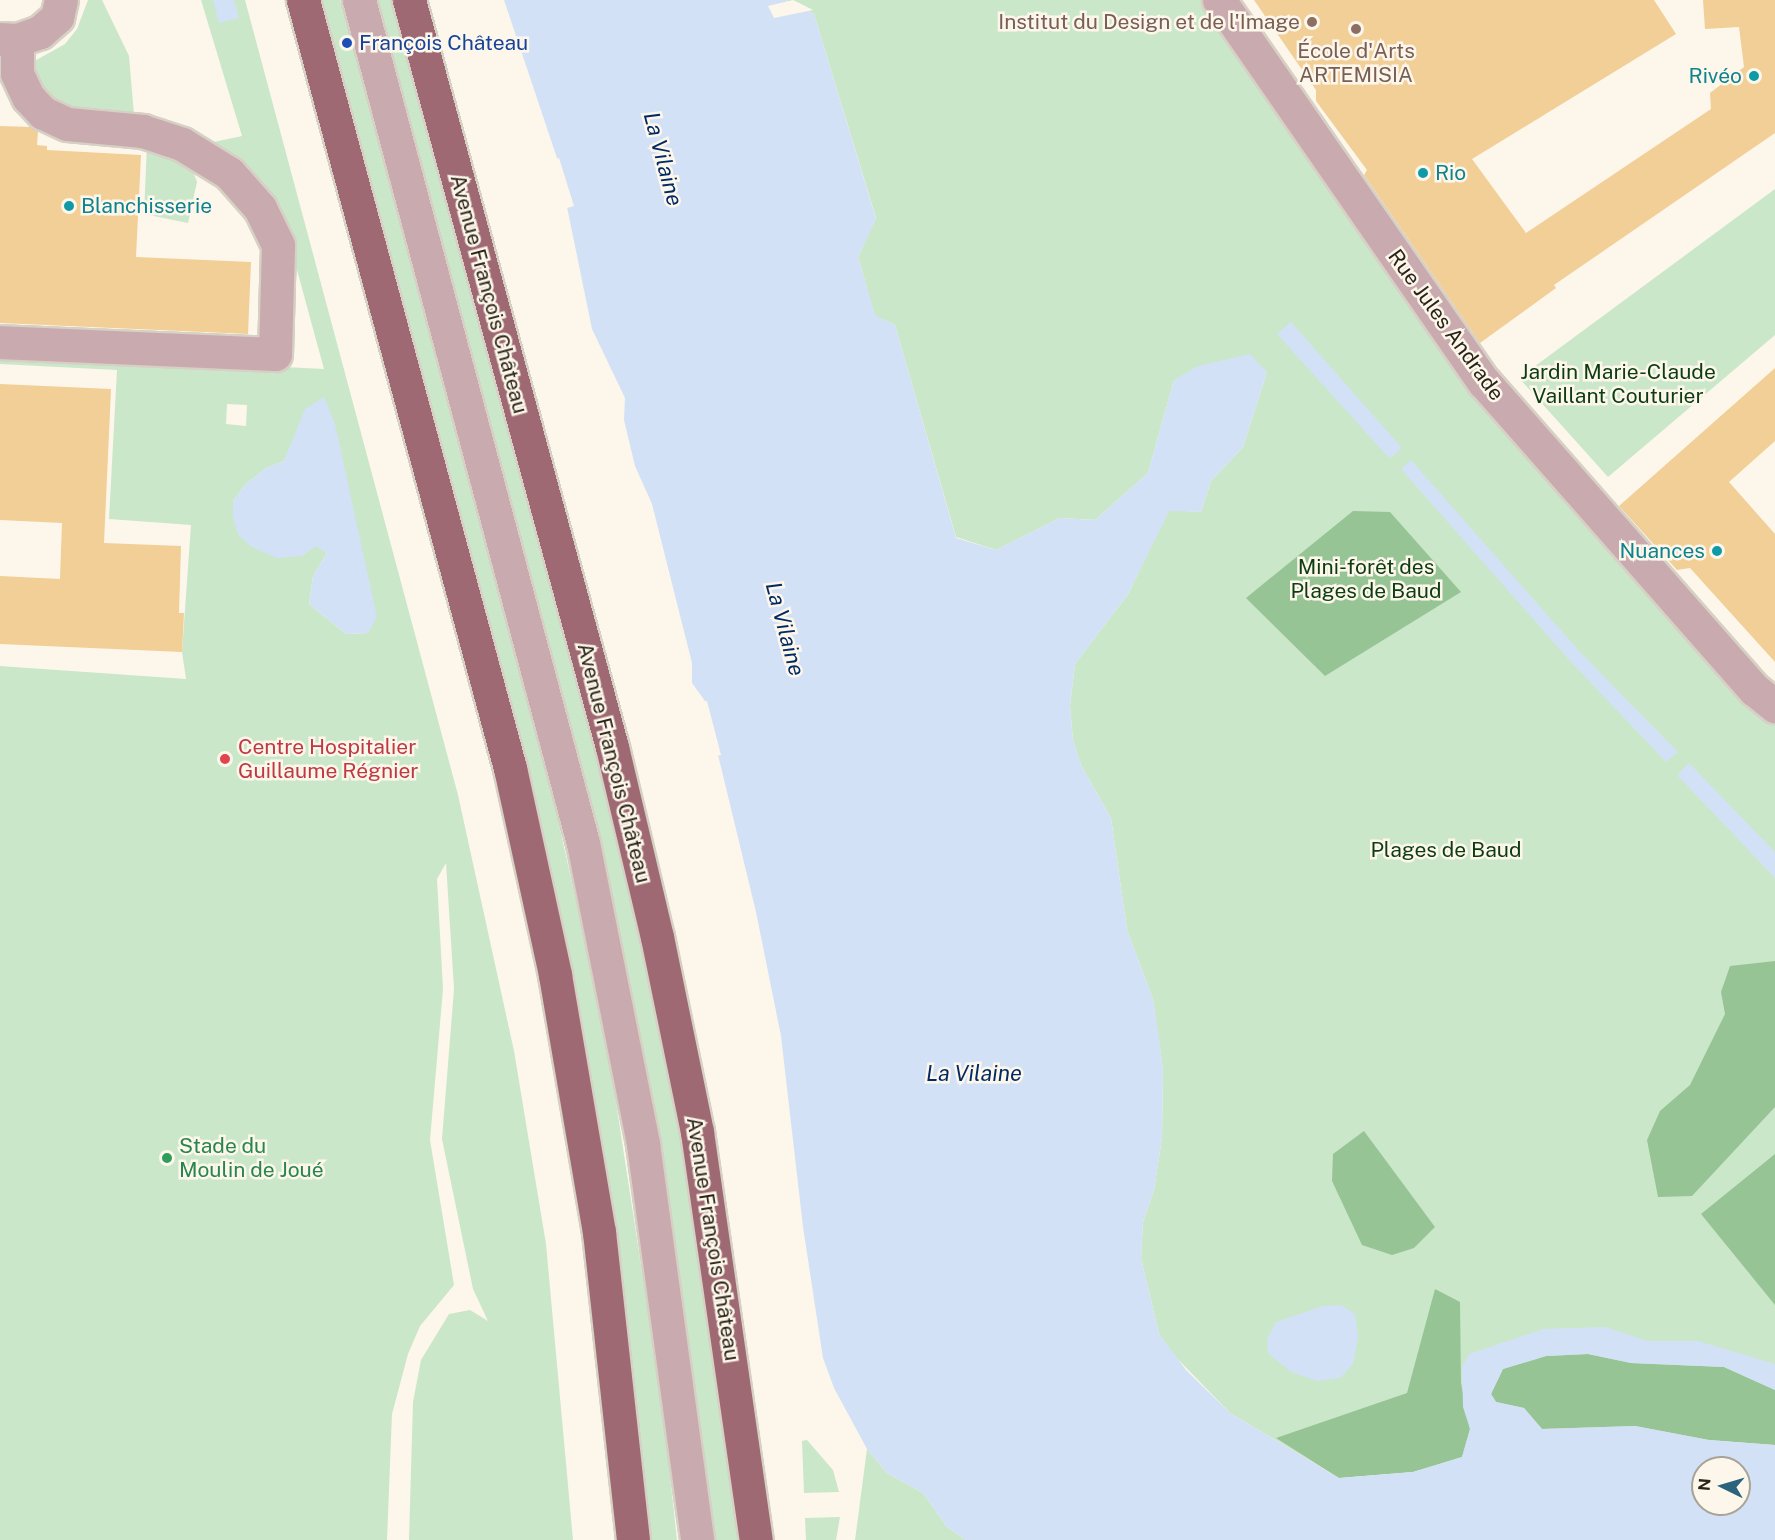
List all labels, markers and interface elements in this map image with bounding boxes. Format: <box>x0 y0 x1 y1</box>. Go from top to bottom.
place label: Institut du Design et de l'Image <box>997 9 1300 35</box>
marker: Institut du Design et de l'Image <box>1305 15 1319 29</box>
marker: École d'Arts ARTEMISIA <box>1349 22 1363 36</box>
place label: François Château <box>359 30 528 56</box>
marker: François Château <box>340 36 354 50</box>
place label: École d'Arts ARTEMISIA <box>1297 38 1415 88</box>
place label: Rivéo <box>1689 63 1742 89</box>
marker: Rivéo <box>1747 69 1761 83</box>
water label: La Vilaine <box>638 109 688 209</box>
place label: Rio <box>1435 160 1466 186</box>
marker: Rio <box>1416 166 1430 180</box>
street label: Avenue François Château <box>445 172 533 416</box>
place label: Blanchisserie <box>81 193 212 219</box>
marker: Blanchisserie <box>62 199 76 213</box>
street label: Rue Jules Andrade <box>1383 245 1509 405</box>
park label: Jardin Marie-Claude Vaillant Couturier <box>1520 359 1716 409</box>
place label: Nuances <box>1619 538 1705 564</box>
marker: Nuances <box>1710 544 1724 558</box>
park label: Mini-forêt des Plages de Baud <box>1290 554 1442 604</box>
water label: La Vilaine <box>760 579 810 679</box>
street label: Avenue François Château <box>572 640 656 886</box>
place label: Centre Hospitalier Guillaume Régnier <box>238 734 419 784</box>
marker: Centre Hospitalier Guillaume Régnier <box>216 750 234 768</box>
park label: Plages de Baud <box>1370 837 1522 863</box>
water label: La Vilaine <box>926 1061 1022 1087</box>
street label: Avenue François Château <box>681 1115 745 1363</box>
place label: Stade du Moulin de Joué <box>179 1133 324 1183</box>
marker: Stade du Moulin de Joué <box>160 1151 174 1165</box>
north arrow <box>1691 1456 1751 1516</box>
text: N <box>1695 1478 1715 1492</box>

